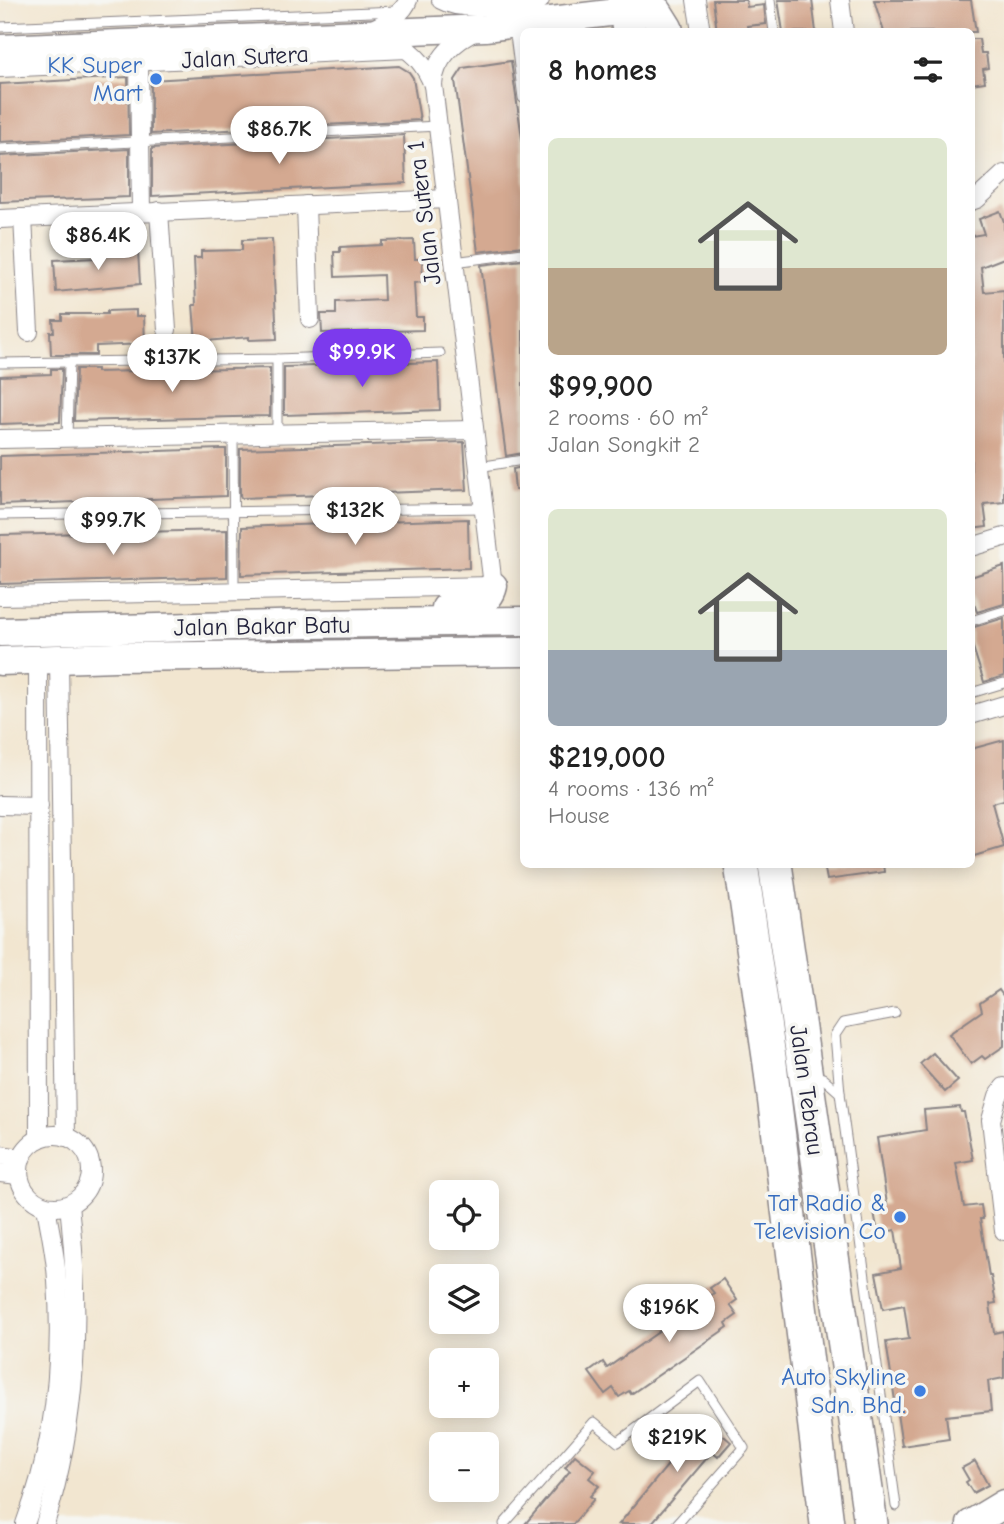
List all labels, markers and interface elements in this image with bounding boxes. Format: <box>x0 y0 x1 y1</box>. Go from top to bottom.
street label: Jalan Sutera <box>181 40 309 74</box>
place label: KK Super Mart <box>47 51 143 107</box>
icon: filters <box>909 51 947 89</box>
text: 8 homes <box>548 53 657 88</box>
marker: KK Super Mart <box>148 71 164 87</box>
pin: $86.7K <box>222 106 336 166</box>
text: $86.7K <box>246 115 312 142</box>
street label: Jalan Sutera 1 <box>401 139 447 287</box>
icon: home <box>685 183 811 309</box>
pin: $86.4K <box>41 212 155 272</box>
text: $86.4K <box>65 221 131 248</box>
pin: $99.9K <box>305 330 419 389</box>
pin: $137K <box>123 334 221 394</box>
text: $99.9K <box>328 338 396 365</box>
text: $137K <box>143 343 201 370</box>
text: $99,900 <box>548 369 653 404</box>
text: 2 rooms · 60 m² <box>548 404 708 431</box>
text: Jalan Songkit 2 <box>548 431 700 458</box>
pin: $132K <box>306 488 404 547</box>
text: $132K <box>326 496 384 523</box>
pin: $99.7K <box>56 498 170 557</box>
text: $99.7K <box>80 506 146 533</box>
icon: home <box>685 554 811 680</box>
street label: Jalan Bakar Batu <box>173 610 351 642</box>
text: $219,000 <box>548 740 666 775</box>
text: 4 rooms · 136 m² <box>548 775 714 802</box>
text: House <box>548 802 610 829</box>
street label: Jalan Tebrau <box>784 1023 830 1157</box>
map controls <box>429 1180 499 1502</box>
button: locate <box>429 1180 499 1250</box>
place label: Tat Radio & Television Co <box>754 1189 886 1245</box>
marker: Tat Radio & Television Co <box>892 1209 908 1225</box>
button: layers <box>429 1264 499 1334</box>
pin: $196K <box>620 1284 718 1344</box>
text: $196K <box>639 1293 699 1320</box>
button: + <box>429 1348 499 1418</box>
place label: Auto Skyline Sdn. Bhd. <box>781 1363 906 1419</box>
marker: Auto Skyline Sdn. Bhd. <box>912 1383 928 1399</box>
pin: $219K <box>628 1414 726 1474</box>
text: $219K <box>647 1423 707 1450</box>
button: − <box>429 1432 499 1502</box>

